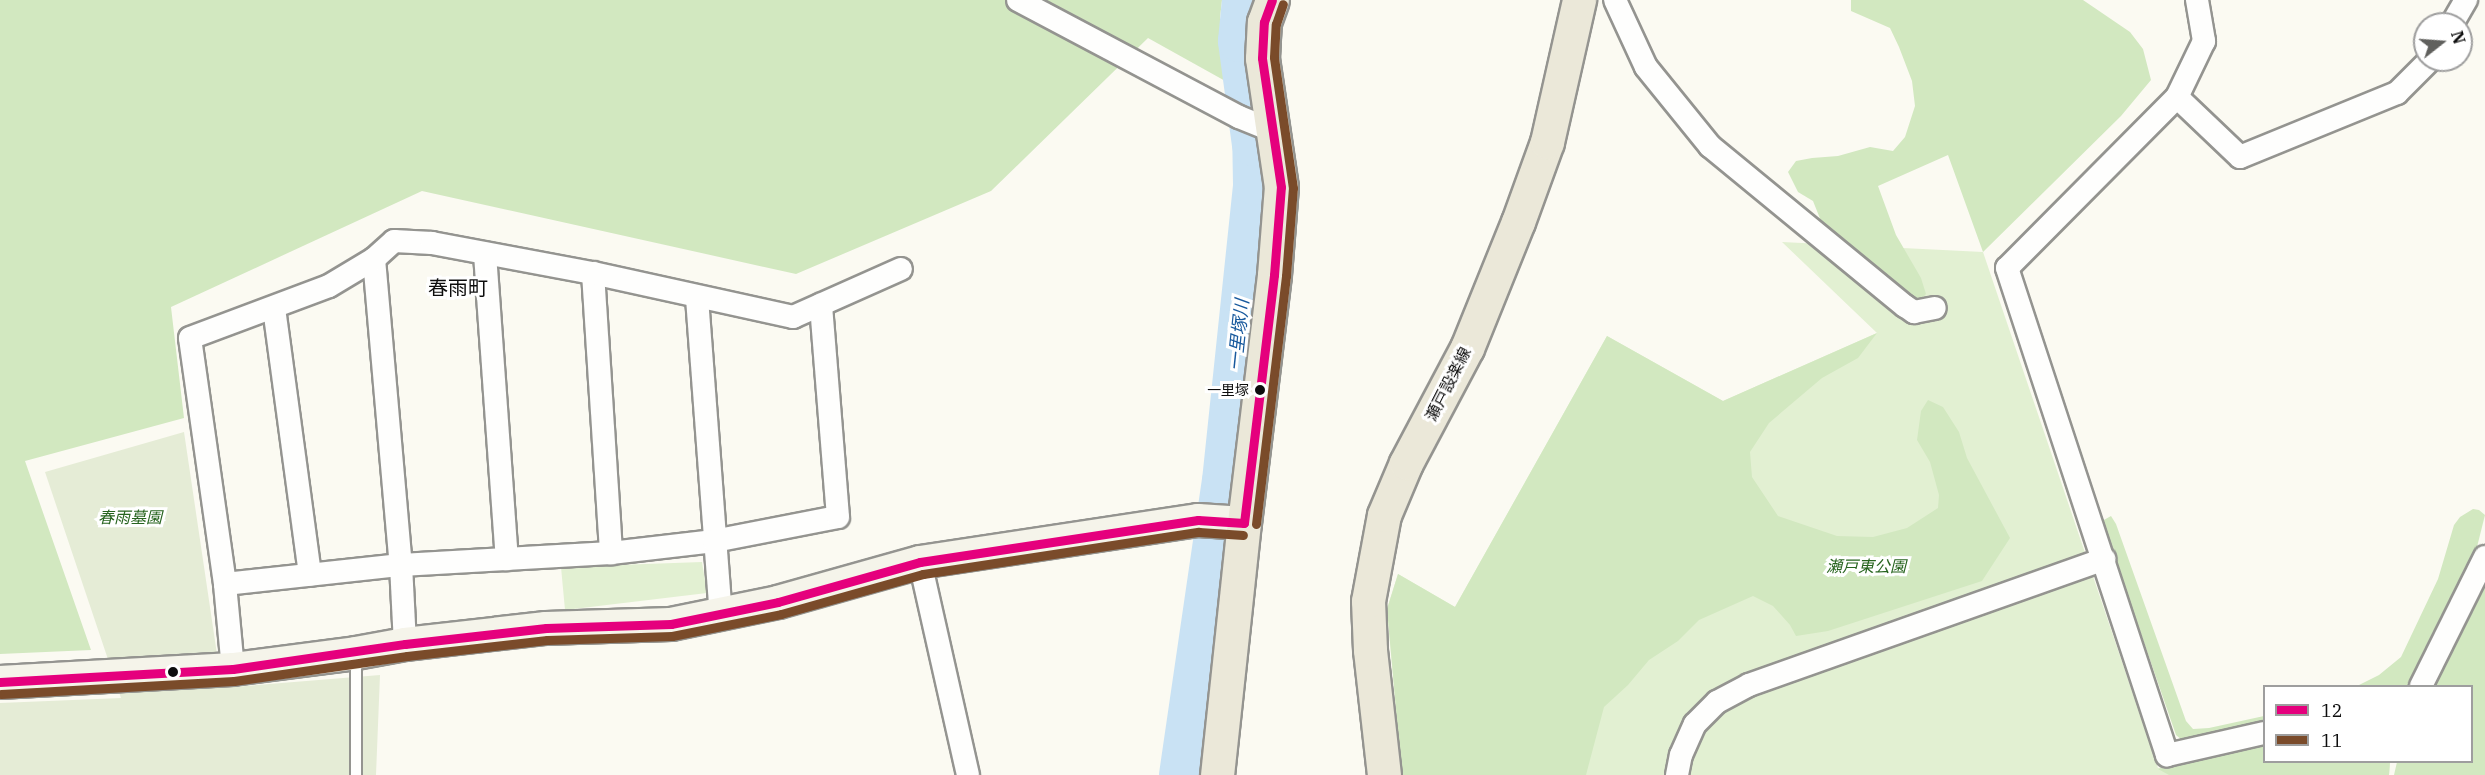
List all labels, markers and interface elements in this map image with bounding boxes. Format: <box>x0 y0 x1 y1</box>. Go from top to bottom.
north arrow <box>2413 12 2473 72</box>
text: N <box>2447 28 2470 46</box>
district label: 春雨町 <box>428 275 488 299</box>
water label: 一里塚川 <box>1224 298 1254 372</box>
street label: 瀬戸設楽線 <box>1421 344 1475 424</box>
place label: 一里塚 <box>1207 382 1249 398</box>
marker: 一里塚 <box>1254 384 1266 396</box>
park label: 春雨墓園 <box>98 507 162 527</box>
park label: 瀬戸東公園 <box>1826 556 1906 576</box>
unlabelled marker <box>167 666 179 678</box>
legend <box>2263 685 2473 763</box>
text: 12 <box>2321 699 2343 722</box>
text: 11 <box>2321 729 2343 752</box>

